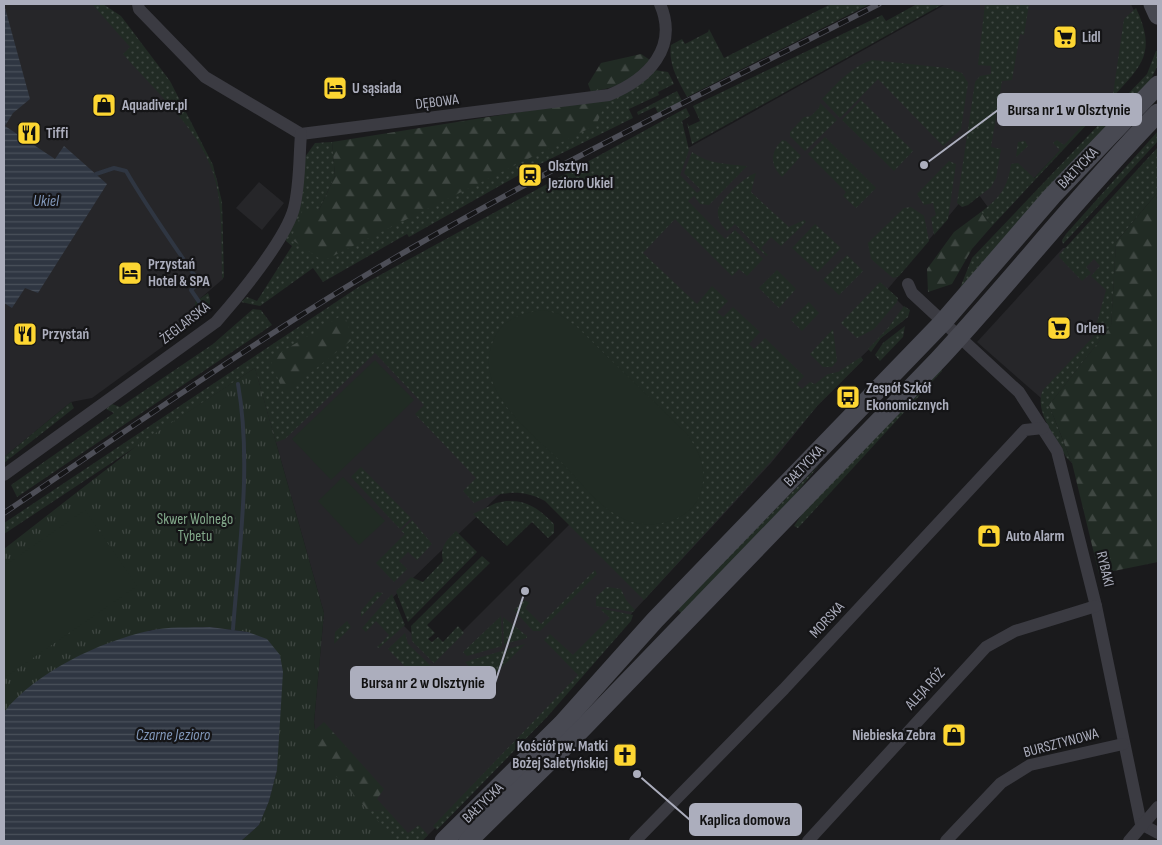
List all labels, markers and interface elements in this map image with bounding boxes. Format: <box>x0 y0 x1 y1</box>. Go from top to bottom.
supermarket icon: Lidl <box>1052 24 1078 50</box>
place label: Lidl <box>1082 28 1101 47</box>
hotel icon: U sąsiada <box>322 75 348 101</box>
place label: U sąsiada <box>352 79 402 98</box>
street label: DĘBOWA <box>414 90 460 114</box>
shop icon: Aquadiver.pl <box>91 92 117 118</box>
callout: Bursa nr 1 w Olsztynie <box>998 94 1141 125</box>
place label: Aquadiver.pl <box>121 96 187 115</box>
text: Bursa nr 1 w Olsztynie <box>1007 101 1131 120</box>
restaurant icon: Tiffi <box>16 120 42 146</box>
place label: Tiffi <box>46 124 68 143</box>
street label: BAŁTYCKA <box>1054 143 1103 193</box>
place label: Olsztyn Jezioro Ukiel <box>547 157 613 193</box>
station icon: Olsztyn Jezioro Ukiel <box>517 162 543 188</box>
water label: Ukiel <box>33 192 60 211</box>
place label: Przystań Hotel & SPA <box>148 255 211 291</box>
hotel icon: Przystań Hotel & SPA <box>117 260 143 286</box>
street label: ŻEGLARSKA <box>156 297 214 348</box>
supermarket icon: Orlen <box>1046 315 1072 341</box>
place label: Orlen <box>1076 319 1105 338</box>
restaurant icon: Przystań <box>12 321 38 347</box>
place label: Przystań <box>42 325 89 344</box>
place label: Zespół Szkół Ekonomicznych <box>866 379 949 415</box>
bus stop icon: Zespół Szkół Ekonomicznych <box>835 384 861 410</box>
street label: BAŁTYCKA <box>780 441 829 491</box>
park label: Skwer Wolnego Tybetu <box>157 510 233 546</box>
shop icon: Auto Alarm <box>976 523 1002 549</box>
place label: Auto Alarm <box>1005 527 1064 546</box>
street label: RYBAKI <box>1092 549 1118 589</box>
street label: MORSKA <box>805 597 849 642</box>
street label: ALEJA RÓŻ <box>900 664 949 715</box>
callout: Bursa nr 2 w Olsztynie <box>351 667 495 698</box>
text: Bursa nr 2 w Olsztynie <box>361 674 485 693</box>
shop icon: Niebieska Zebra <box>941 722 967 748</box>
street label: BURSZTYNOWA <box>1021 724 1101 762</box>
water label: Czarne Jezioro <box>136 726 211 745</box>
place label: Niebieska Zebra <box>852 726 936 745</box>
place label: Kościół pw. Matki Bożej Saletyńskiej <box>512 737 608 773</box>
church icon: Kościół pw. Matki Bożej Saletyńskiej <box>612 742 638 768</box>
street label: BAŁTYCKA <box>458 778 508 827</box>
callout: Kaplica domowa <box>690 804 801 835</box>
text: Kaplica domowa <box>699 811 791 830</box>

